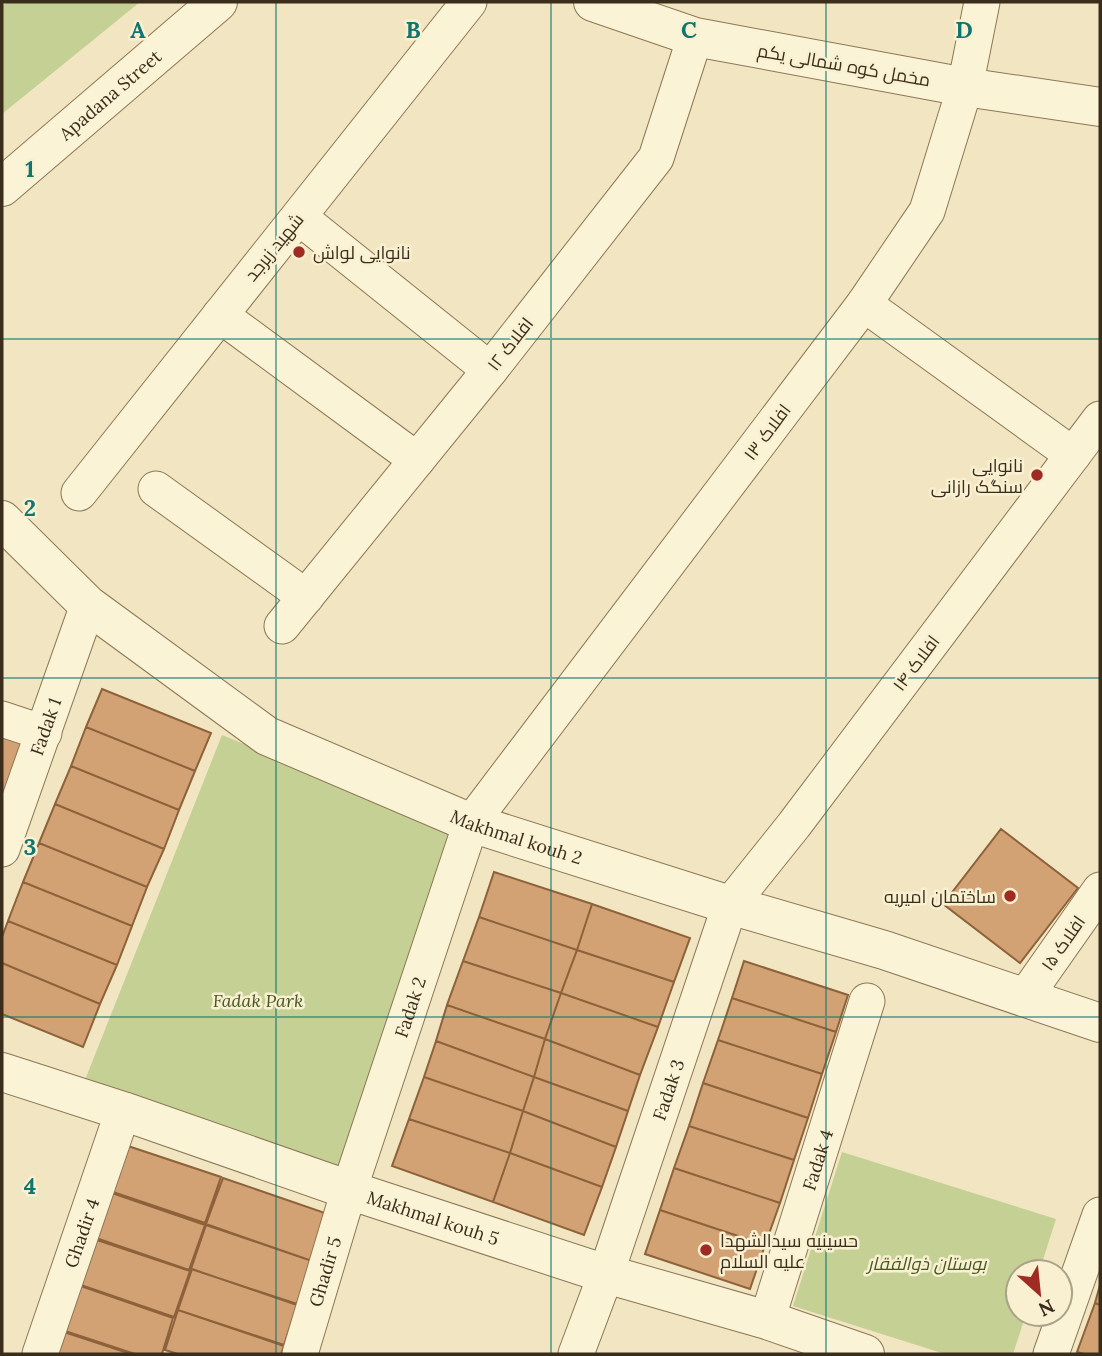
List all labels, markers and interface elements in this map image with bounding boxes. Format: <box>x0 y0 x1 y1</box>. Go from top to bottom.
text: A <box>130 15 146 44</box>
text: B <box>405 15 421 44</box>
text: C <box>681 15 697 44</box>
text: D <box>955 15 973 44</box>
street label: مخمل کوه شمالی‌ یکم <box>756 38 932 93</box>
street label: Apadana Street <box>53 44 166 145</box>
text: 1 <box>25 154 35 183</box>
street label: شهید زبرجد <box>240 208 308 286</box>
place label: نانوایی لواش <box>313 241 411 264</box>
marker: نانوایی لواش <box>291 244 307 260</box>
street label: افلاک ۱۲ <box>482 313 538 375</box>
street label: افلاک ۱۳ <box>738 399 796 465</box>
place label: نانوایی سنگک رازانی <box>931 454 1023 498</box>
marker: نانوایی سنگک رازانی <box>1029 467 1045 483</box>
text: 2 <box>24 493 36 522</box>
street label: افلاک ۱۴ <box>887 630 945 696</box>
street label: Fadak 1 <box>24 695 66 758</box>
street label: Makhmal kouh 2 <box>447 804 585 869</box>
text: 3 <box>24 832 36 861</box>
place label: ساختمان امیریه <box>884 885 996 908</box>
marker: ساختمان امیریه <box>1002 888 1018 904</box>
street label: افلاک ۱۵ <box>1036 911 1090 975</box>
street label: Fadak 2 <box>389 974 431 1040</box>
park label: Fadak Park <box>213 989 303 1012</box>
street label: Fadak 3 <box>647 1056 689 1123</box>
street label: Fadak 4 <box>797 1126 838 1193</box>
text: 4 <box>24 1171 36 1200</box>
street label: Makhmal kouh 5 <box>364 1185 502 1250</box>
street label: Ghadir 4 <box>59 1195 104 1271</box>
place label: حسینیه سیدالشهدا علیه السلام <box>720 1229 858 1274</box>
street label: Ghadir 5 <box>303 1234 346 1309</box>
marker: حسینیه سیدالشهدا علیه السلام <box>698 1242 714 1258</box>
park label: بوستان ذوالفقار <box>866 1252 988 1275</box>
north arrow <box>1004 1258 1074 1328</box>
text: N <box>1034 1294 1059 1322</box>

